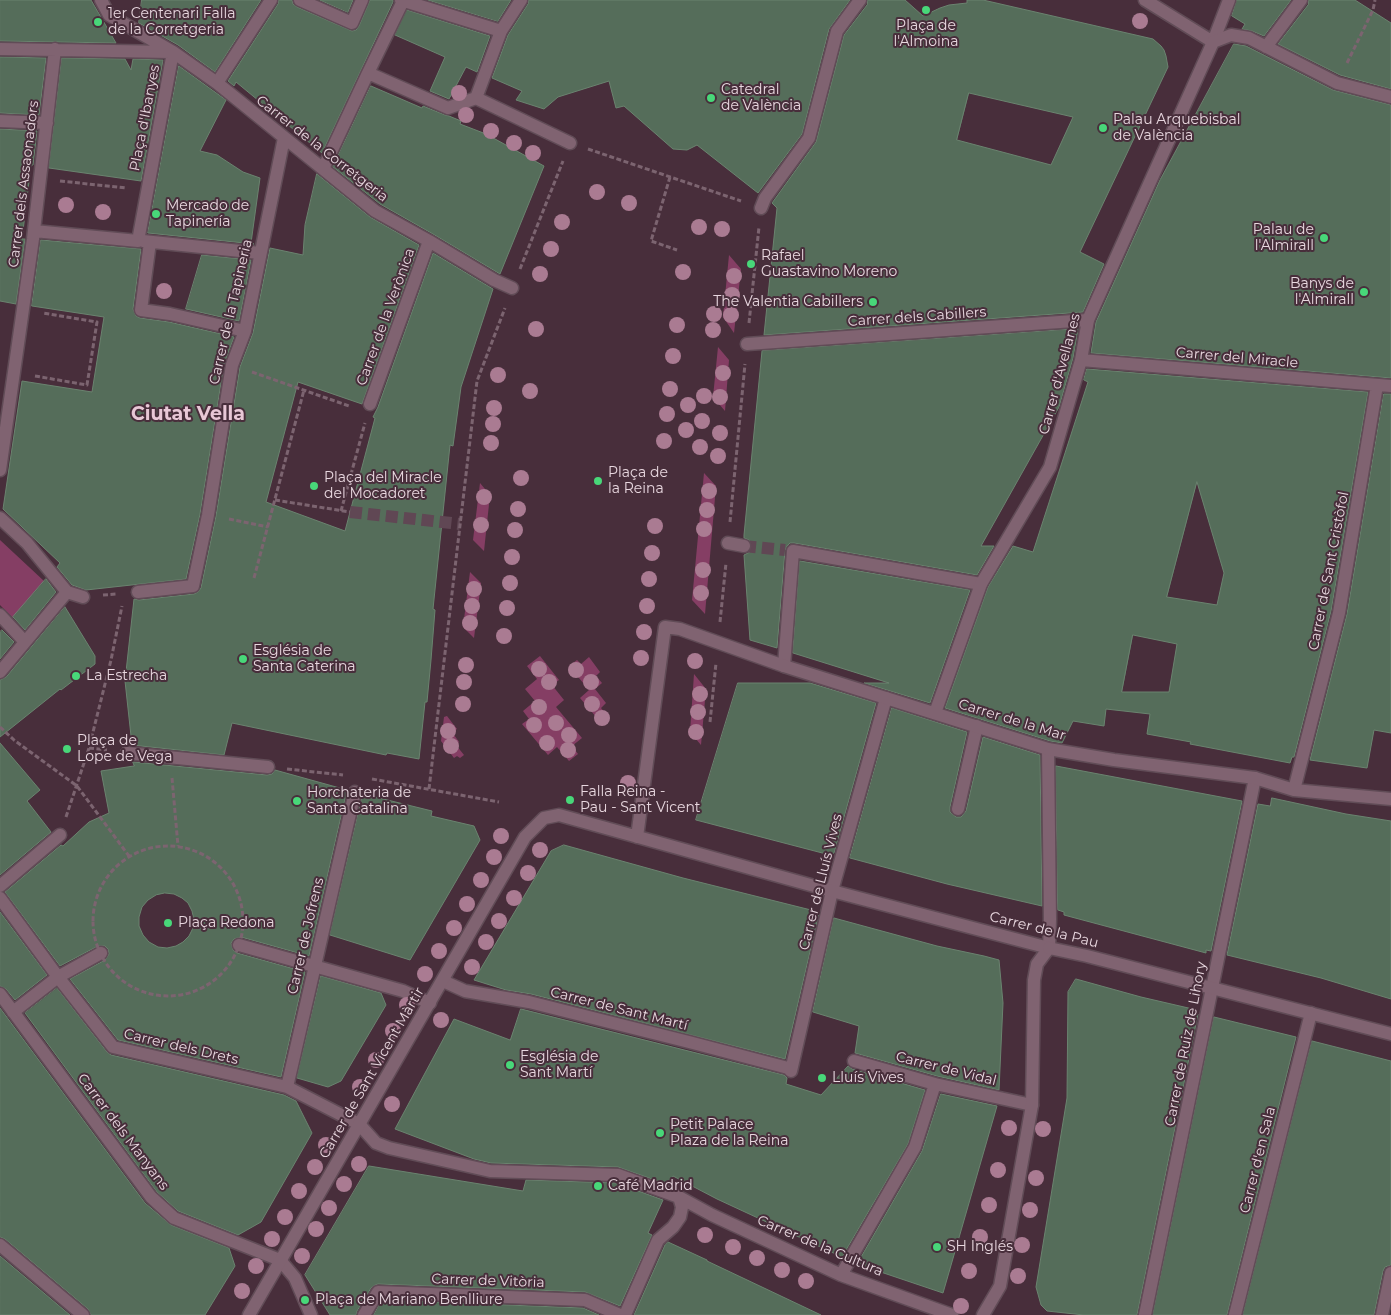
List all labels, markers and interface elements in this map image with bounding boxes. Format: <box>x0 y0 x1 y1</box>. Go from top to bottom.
marker: Plaça de l'Almoina <box>920 4 932 16</box>
place label: 1er Centenari Falla de la Corretgeria <box>108 6 235 38</box>
marker: 1er Centenari Falla de la Corretgeria <box>92 16 104 28</box>
place label: Plaça de l'Almoina <box>894 18 958 50</box>
street label: Plaça d'Ibanyes <box>126 63 164 173</box>
place label: Catedral de València <box>721 82 801 114</box>
street label: Carrer de la Corretgeria <box>253 92 391 206</box>
marker: Catedral de València <box>705 92 717 104</box>
street label: Carrer dels Assaonadors <box>5 100 43 268</box>
place label: Palau Arquebisbal de València <box>1113 112 1241 144</box>
marker: Palau Arquebisbal de València <box>1097 122 1109 134</box>
place label: Mercado de Tapinería <box>166 198 249 230</box>
marker: Mercado de Tapinería <box>150 208 162 220</box>
place label: Palau de l'Almirall <box>1253 222 1314 254</box>
marker: Palau de l'Almirall <box>1318 232 1330 244</box>
street label: Carrer de la Tapineria <box>206 238 256 386</box>
street label: Carrer de la Verònica <box>353 246 419 388</box>
place label: Rafael Guastavino Moreno <box>761 248 897 280</box>
marker: Rafael Guastavino Moreno <box>745 258 757 270</box>
place label: Banys de l'Almirall <box>1290 276 1354 308</box>
marker: Banys de l'Almirall <box>1358 286 1370 298</box>
place label: The Valentia Cabillers <box>713 294 863 310</box>
marker: The Valentia Cabillers <box>867 296 879 308</box>
street label: Carrer dels Cabillers <box>847 304 987 330</box>
street label: Carrer d'Avellanes <box>1036 312 1084 436</box>
street label: Carrer del Miracle <box>1175 344 1299 372</box>
district label: Ciutat Vella <box>131 403 245 425</box>
place label: Plaça de la Reina <box>608 465 668 498</box>
place label: Plaça del Miracle del Mocadoret <box>324 470 442 502</box>
marker: Plaça de la Reina <box>592 475 604 487</box>
marker: Plaça del Miracle del Mocadoret <box>308 480 320 492</box>
street label: Carrer de Sant Cristòfol <box>1305 490 1353 652</box>
place label: Església de Santa Caterina <box>253 643 356 676</box>
marker: Església de Santa Caterina <box>237 653 249 665</box>
place label: La Estrecha <box>86 668 167 684</box>
marker: La Estrecha <box>70 670 82 682</box>
street label: Carrer de la Mar <box>956 696 1068 744</box>
place label: Plaça de Lope de Vega <box>77 733 172 766</box>
marker: Plaça de Lope de Vega <box>61 743 73 755</box>
place label: Falla Reina - Pau - Sant Vicent <box>580 784 701 816</box>
place label: Horchateria de Santa Catalina <box>307 785 411 818</box>
marker: Falla Reina - Pau - Sant Vicent <box>564 794 576 806</box>
marker: Horchateria de Santa Catalina <box>291 795 303 807</box>
street label: Carrer de Lluís Vives <box>796 812 846 952</box>
street label: Carrer de Jofrens <box>284 876 328 996</box>
street label: Carrer de la Pau <box>988 908 1100 952</box>
place label: Plaça Redona <box>178 915 274 931</box>
marker: Plaça Redona <box>162 917 174 929</box>
street label: Carrer de Ruiz de Lihory <box>1162 960 1210 1128</box>
street label: Carrer de Sant Vicent Màrtir <box>316 984 428 1162</box>
street label: Carrer de Sant Martí <box>549 984 689 1034</box>
street label: Carrer dels Drets <box>122 1026 240 1068</box>
street label: Carrer de Vidal <box>894 1048 998 1090</box>
place label: Església de Sant Martí <box>520 1049 598 1082</box>
marker: Església de Sant Martí <box>504 1059 516 1071</box>
street label: Carrer dels Manyans <box>74 1070 172 1194</box>
place label: Lluís Vives <box>832 1070 904 1086</box>
marker: Lluís Vives <box>816 1072 828 1084</box>
street label: Carrer d'en Sala <box>1237 1105 1279 1215</box>
place label: Petit Palace Plaza de la Reina <box>670 1117 789 1150</box>
marker: Petit Palace Plaza de la Reina <box>654 1127 666 1139</box>
place label: Café Madrid <box>608 1178 693 1194</box>
marker: Café Madrid <box>592 1180 604 1192</box>
street label: Carrer de la Cultura <box>754 1212 886 1280</box>
place label: SH Inglés <box>947 1239 1013 1255</box>
marker: SH Inglés <box>931 1241 943 1253</box>
street label: Carrer de Vitòria <box>431 1271 545 1291</box>
place label: Plaça de Mariano Benlliure <box>315 1292 503 1308</box>
marker: Plaça de Mariano Benlliure <box>299 1294 311 1306</box>

